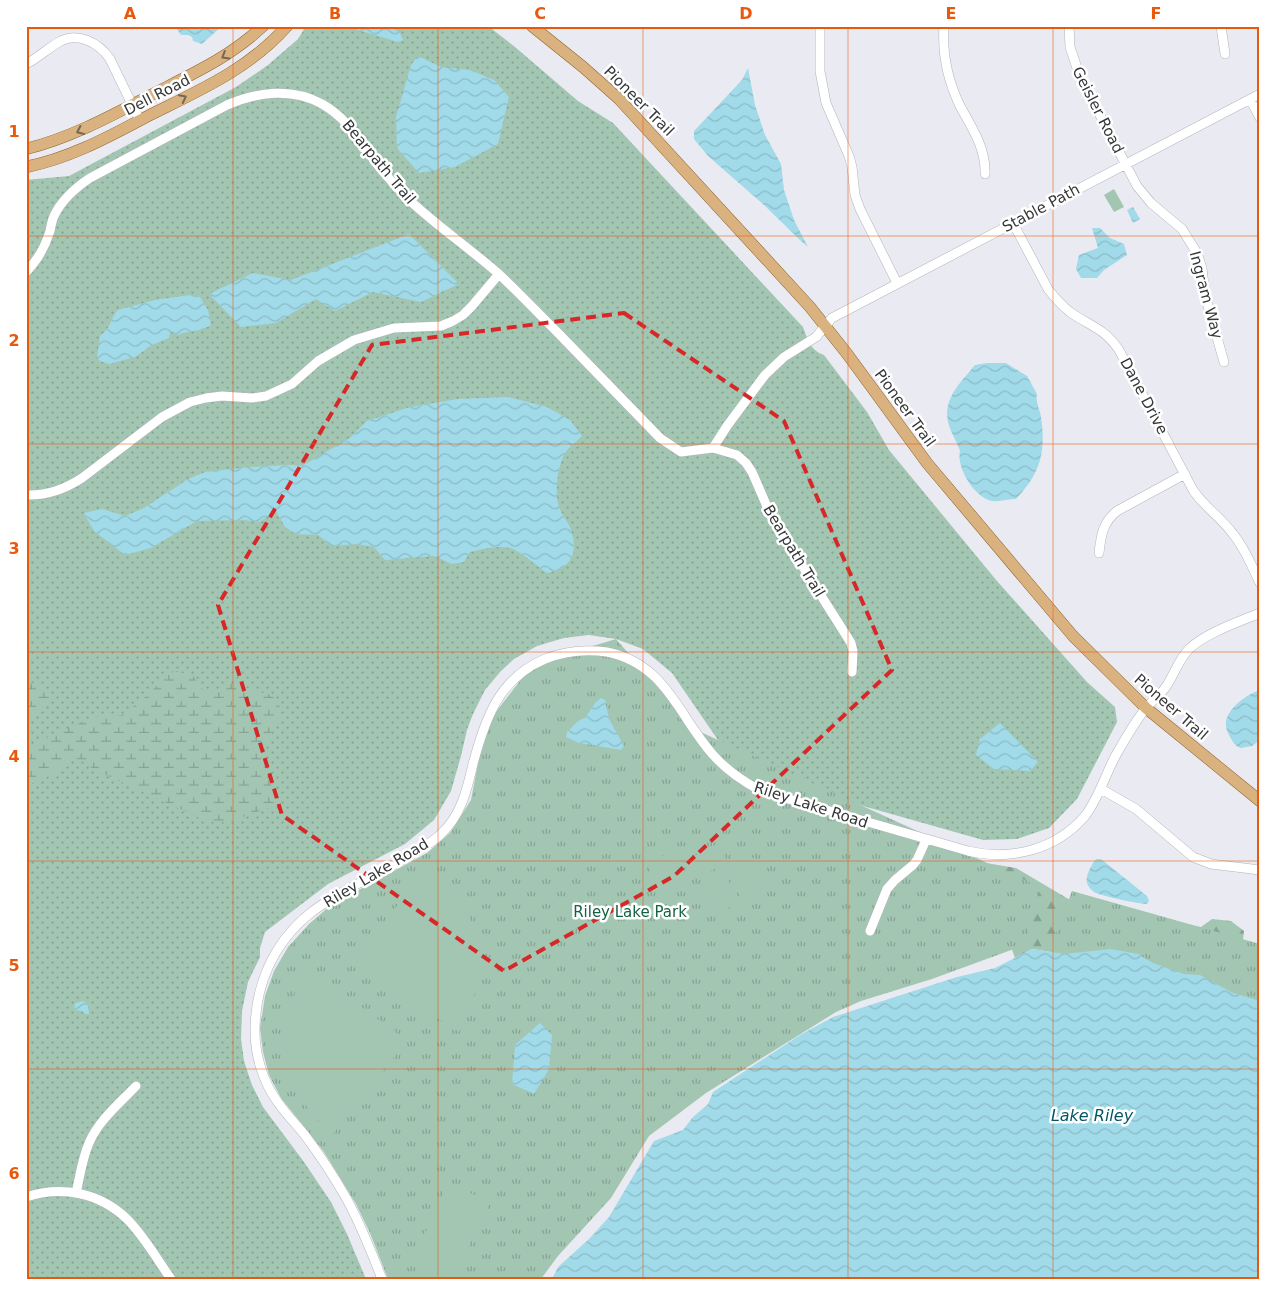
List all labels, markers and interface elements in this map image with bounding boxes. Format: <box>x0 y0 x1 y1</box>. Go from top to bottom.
text: A <box>124 4 137 23</box>
text: B <box>329 4 341 23</box>
text: C <box>534 4 546 23</box>
text: D <box>739 4 753 23</box>
text: E <box>946 4 956 23</box>
text: F <box>1151 4 1161 23</box>
one-way arrow <box>221 50 230 60</box>
street label: Pioneer Trail <box>600 62 678 140</box>
street label: Geisler Road <box>1068 64 1128 156</box>
street label: Dell Road <box>121 71 193 119</box>
one-way arrow <box>178 94 187 104</box>
street label: Bearpath Trail <box>339 116 419 208</box>
text: 1 <box>8 122 20 141</box>
one-way arrow <box>77 124 86 134</box>
street label: Stable Path <box>999 180 1083 236</box>
street label: Ingram Way <box>1186 249 1226 341</box>
text: 2 <box>8 331 20 350</box>
street label: Dane Drive <box>1116 355 1172 437</box>
street label: Pioneer Trail <box>871 366 939 450</box>
street label: Bearpath Trail <box>759 502 829 600</box>
text: 3 <box>8 539 20 558</box>
street label: Pioneer Trail <box>1131 670 1211 744</box>
text: 4 <box>8 747 20 766</box>
street label: Riley Lake Road <box>752 778 870 832</box>
street label: Riley Lake Road <box>320 835 432 911</box>
park label: Riley Lake Park <box>573 903 687 921</box>
text: 5 <box>8 956 20 975</box>
water label: Lake Riley <box>1051 1106 1134 1125</box>
text: 6 <box>8 1164 20 1183</box>

